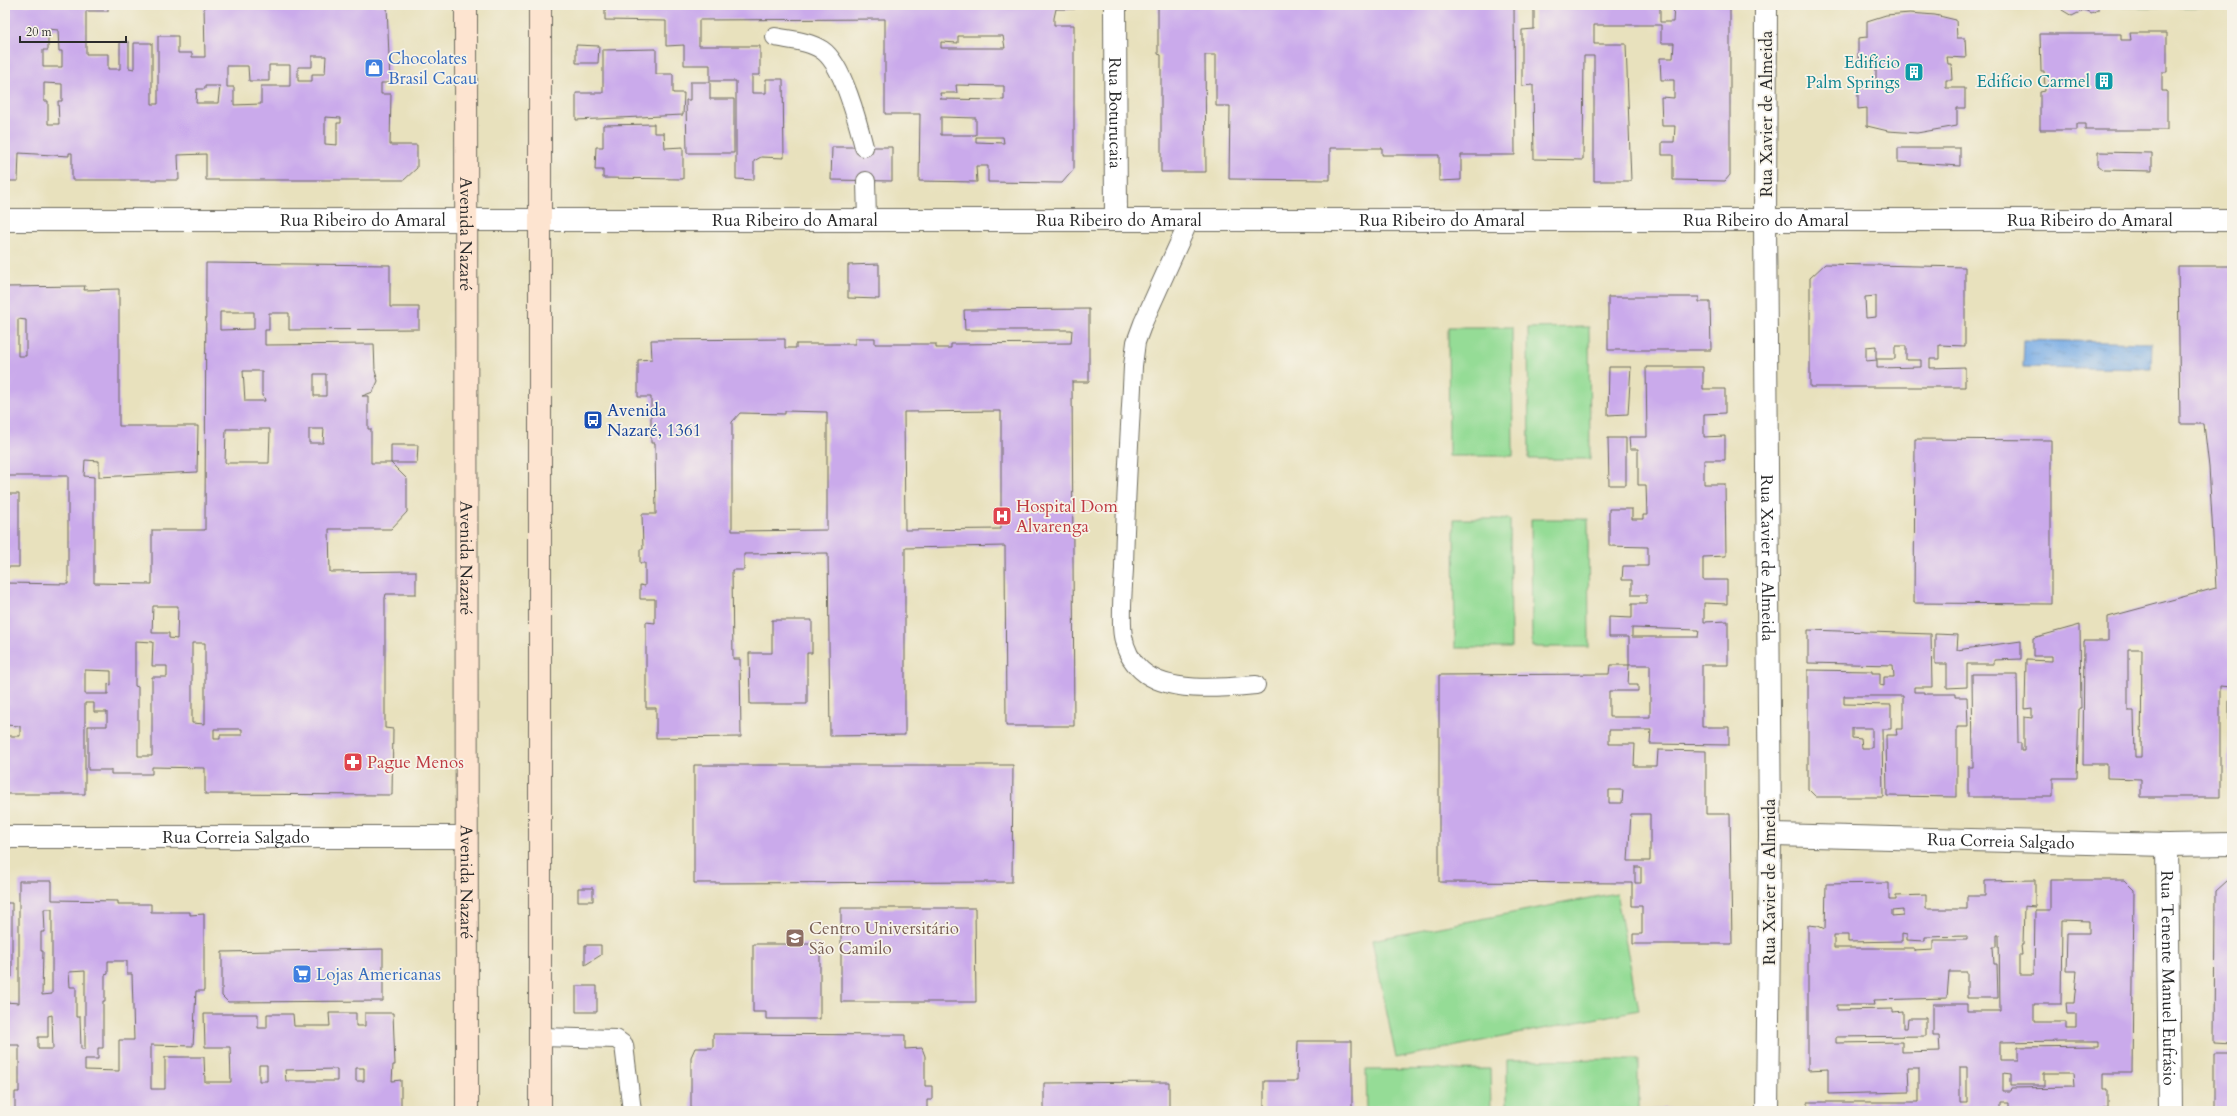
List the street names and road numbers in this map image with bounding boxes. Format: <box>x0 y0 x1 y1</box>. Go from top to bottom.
street label: Rua Xavier de Almeida <box>1755 30 1778 197</box>
street label: Rua Boturucaia <box>1104 57 1127 169</box>
street label: Avenida Nazaré <box>455 177 478 291</box>
street label: Rua Ribeiro do Amaral <box>280 209 447 232</box>
street label: Rua Ribeiro do Amaral <box>712 209 879 232</box>
street label: Rua Ribeiro do Amaral <box>1036 209 1203 232</box>
street label: Rua Ribeiro do Amaral <box>1359 209 1526 232</box>
street label: Rua Ribeiro do Amaral <box>1683 209 1850 232</box>
street label: Rua Ribeiro do Amaral <box>2007 209 2174 232</box>
street label: Rua Xavier de Almeida <box>1756 474 1780 642</box>
street label: Avenida Nazaré <box>455 501 478 615</box>
street label: Rua Xavier de Almeida <box>1758 798 1781 965</box>
street label: Avenida Nazaré <box>455 825 478 939</box>
street label: Rua Correia Salgado <box>162 826 310 849</box>
street label: Rua Correia Salgado <box>1927 827 2075 854</box>
street label: Rua Tenente Manuel Eufrásio <box>2156 870 2181 1086</box>

